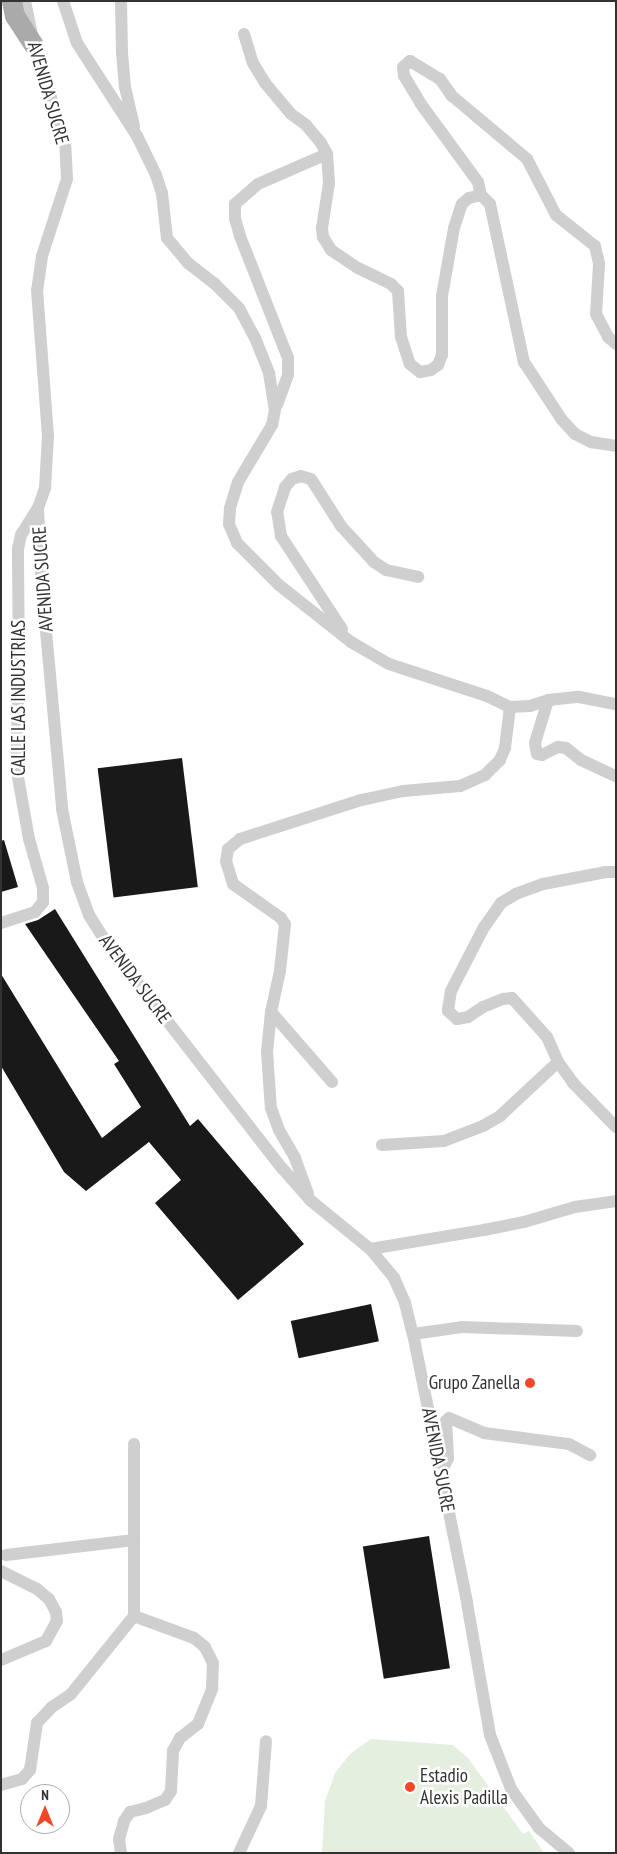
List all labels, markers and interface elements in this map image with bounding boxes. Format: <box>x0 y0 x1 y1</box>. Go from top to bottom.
street label: AVENIDA SUCRE <box>22 39 74 147</box>
street label: AVENIDA SUCRE <box>28 525 58 633</box>
street label: CALLE LAS INDUSTRIAS <box>8 620 30 776</box>
street label: AVENIDA SUCRE <box>94 930 176 1028</box>
place label: Grupo Zanella <box>428 1372 520 1394</box>
marker: Grupo Zanella <box>524 1377 536 1389</box>
street label: AVENIDA SUCRE <box>417 1406 459 1514</box>
place label: Estadio Alexis Padilla <box>420 1765 508 1809</box>
marker: Estadio Alexis Padilla <box>404 1781 416 1793</box>
north arrow <box>20 1784 70 1834</box>
text: N <box>41 1786 49 1804</box>

